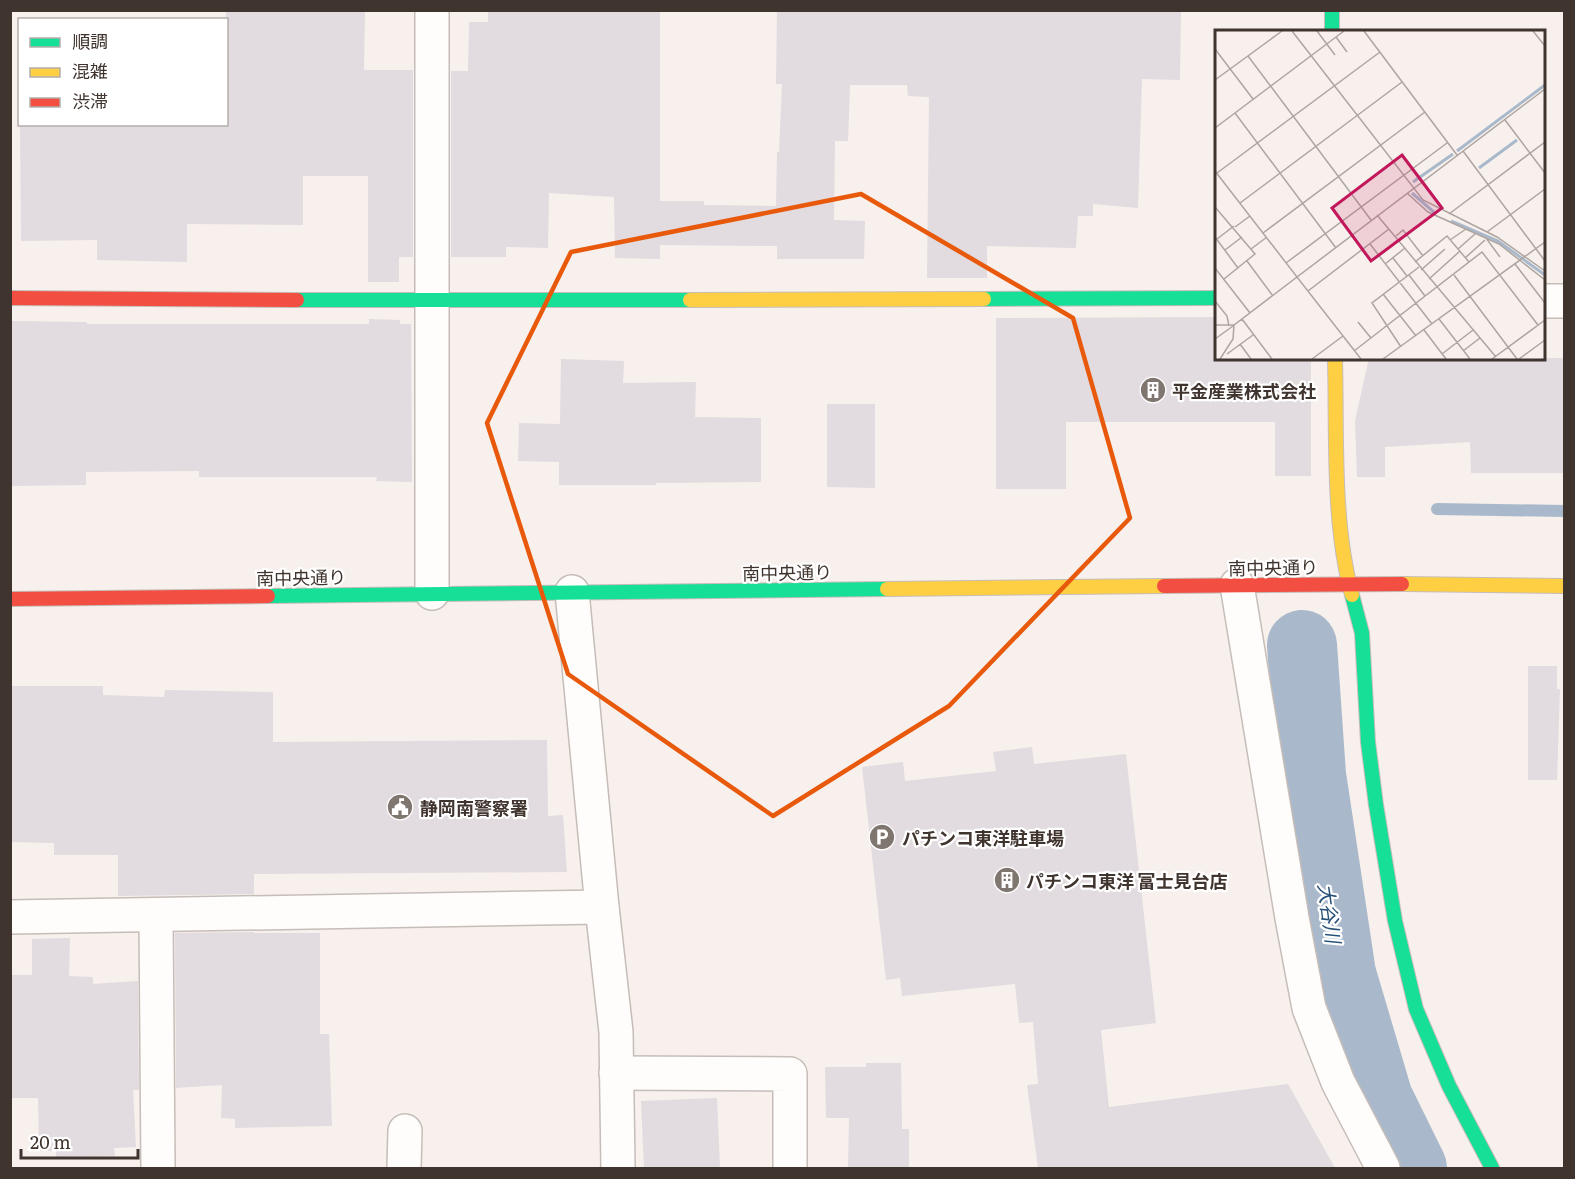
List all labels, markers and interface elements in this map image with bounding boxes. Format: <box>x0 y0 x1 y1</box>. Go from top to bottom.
legend <box>18 18 228 126</box>
text: 順調 <box>72 27 108 54</box>
inset map <box>1215 30 1545 360</box>
text: 混雑 <box>72 57 108 84</box>
text: 渋滞 <box>72 87 108 114</box>
building icon: 平金産業株式会社 <box>1138 375 1168 405</box>
place label: 平金産業株式会社 <box>1172 377 1316 404</box>
street label: 南中央通り <box>1228 553 1318 581</box>
street label: 南中央通り <box>742 558 832 586</box>
street label: 南中央通り <box>256 563 346 591</box>
public building icon: 静岡南警察署 <box>385 792 415 822</box>
place label: 静岡南警察署 <box>420 794 528 821</box>
parking icon: パチンコ東洋駐車場 <box>867 822 897 852</box>
place label: パチンコ東洋駐車場 <box>902 824 1064 851</box>
building icon: パチンコ東洋 富士見台店 <box>992 865 1022 895</box>
place label: パチンコ東洋 富士見台店 <box>1026 867 1228 894</box>
water label: 大谷川 <box>1312 881 1350 947</box>
scale bar <box>21 1122 138 1160</box>
text: 20 m <box>30 1128 71 1155</box>

